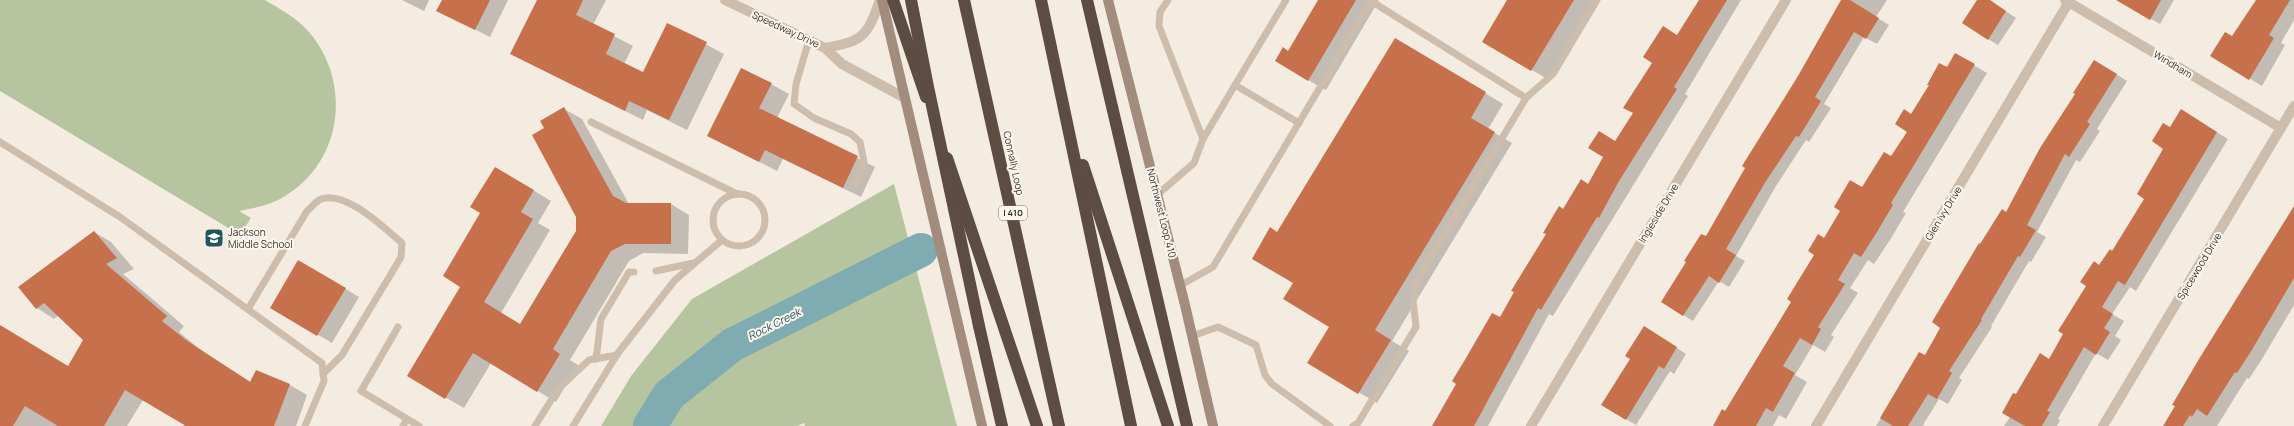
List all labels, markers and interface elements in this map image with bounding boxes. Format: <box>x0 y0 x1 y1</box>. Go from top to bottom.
street label: Speedway Drive <box>750 7 822 51</box>
street label: Windham <box>2151 47 2195 81</box>
street label: Connally Loop <box>1000 130 1028 196</box>
street label: Northwest Loop 410 <box>1144 167 1180 259</box>
street label: Ingleside Drive <box>1635 181 1681 245</box>
street label: Glen Ivy Drive <box>1921 183 1965 243</box>
road number: I 410 <box>999 206 1027 220</box>
place label: Jackson Middle School <box>228 225 293 251</box>
school or university icon: Jackson Middle School <box>203 227 225 249</box>
street label: Spicewood Drive <box>2173 230 2225 302</box>
water label: Rock Creek <box>745 303 804 343</box>

